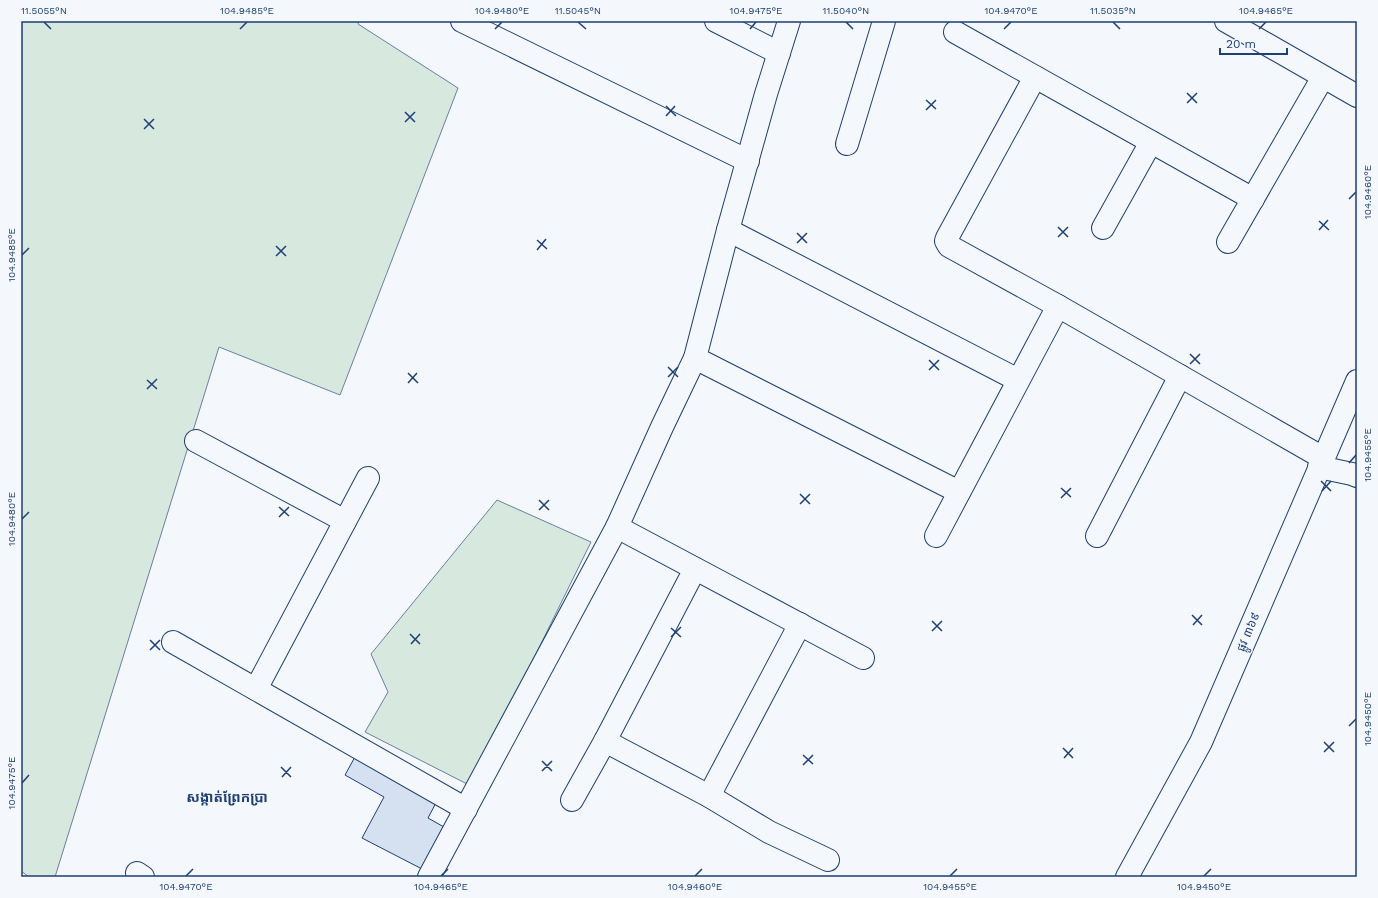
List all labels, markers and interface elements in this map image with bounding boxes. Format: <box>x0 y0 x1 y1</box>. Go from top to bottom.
text: 11.5055°N <box>21 5 67 16</box>
text: 104.9485°E <box>220 5 274 16</box>
text: 104.9480°E <box>475 5 529 16</box>
text: 11.5045°N <box>555 5 601 16</box>
text: 104.9475°E <box>730 5 782 16</box>
text: 11.5040°N <box>823 5 869 16</box>
text: 104.9470°E <box>984 5 1038 16</box>
text: 11.5035°N <box>1090 5 1136 16</box>
text: 104.9465°E <box>1239 5 1293 16</box>
scale bar <box>1220 30 1287 56</box>
text: 20 m <box>1226 37 1256 51</box>
text: 104.9460°E <box>1362 165 1373 219</box>
text: 104.9485°E <box>6 228 17 282</box>
text: 104.9455°E <box>1362 428 1373 482</box>
text: 104.9480°E <box>6 492 17 546</box>
street label: ផ្លូវ ៣៦៩ <box>1234 610 1266 655</box>
text: 104.9450°E <box>1362 692 1373 746</box>
text: 104.9475°E <box>6 757 17 809</box>
district label: សង្កាត់ព្រែកប្រា <box>186 789 268 806</box>
text: 104.9470°E <box>159 881 213 892</box>
text: 104.9465°E <box>414 881 468 892</box>
text: 104.9460°E <box>668 881 722 892</box>
text: 104.9455°E <box>923 881 977 892</box>
text: 104.9450°E <box>1177 881 1231 892</box>

